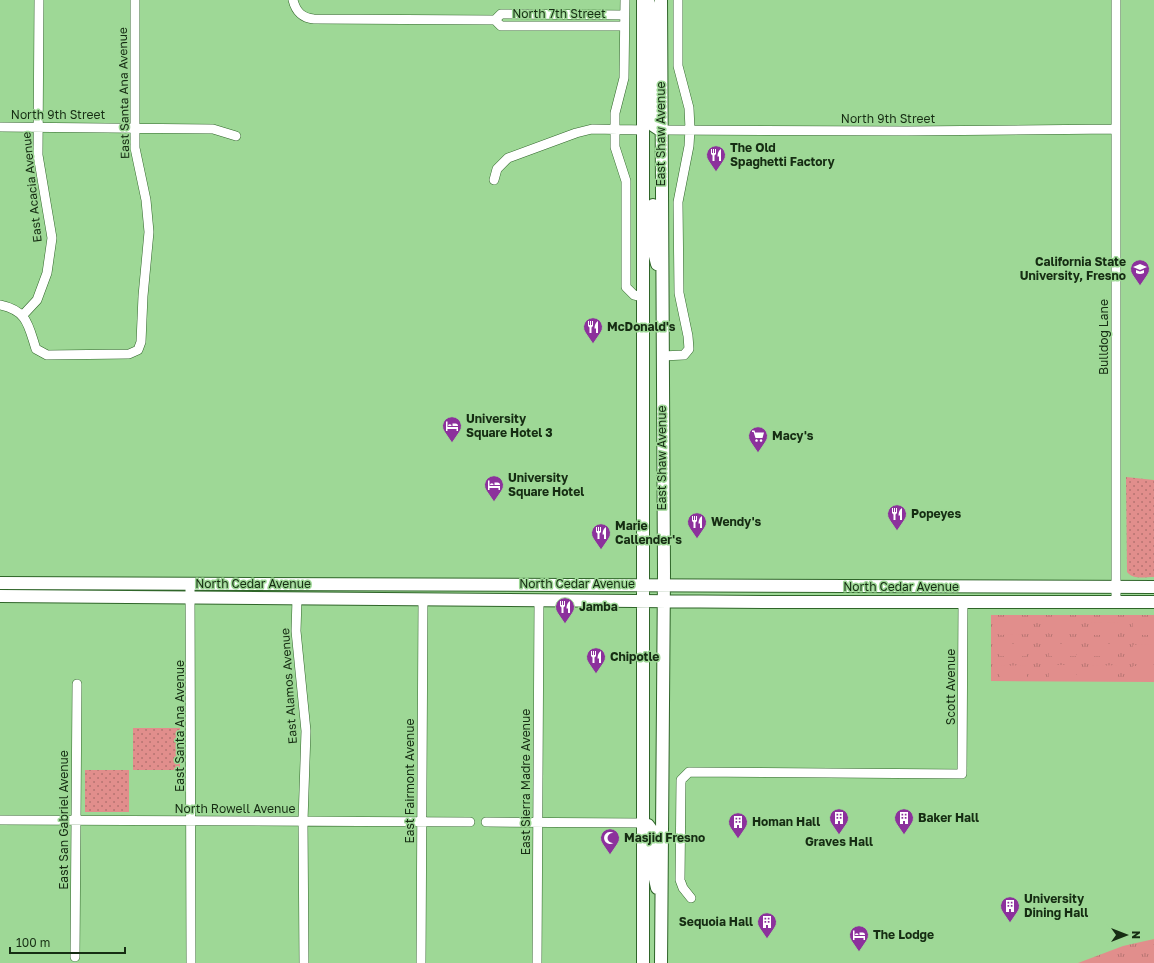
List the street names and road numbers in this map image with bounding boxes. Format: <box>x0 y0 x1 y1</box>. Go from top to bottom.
street label: North 7th Street <box>512 6 606 21</box>
street label: East Santa Ana Avenue <box>115 27 132 159</box>
street label: East Shaw Avenue <box>653 81 668 186</box>
street label: North 9th Street <box>11 107 105 122</box>
street label: North 9th Street <box>841 111 935 126</box>
street label: East Acacia Avenue <box>18 131 45 243</box>
street label: Bulldog Lane <box>1096 299 1111 375</box>
street label: East Shaw Avenue <box>654 405 669 510</box>
street label: North Cedar Avenue <box>195 576 311 591</box>
street label: North Cedar Avenue <box>519 576 635 591</box>
street label: North Cedar Avenue <box>843 579 959 594</box>
street label: East Alamos Avenue <box>277 628 300 744</box>
street label: Scott Avenue <box>943 649 958 725</box>
street label: East Santa Ana Avenue <box>172 660 187 792</box>
street label: East Sierra Madre Avenue <box>518 709 533 855</box>
street label: East Fairmont Avenue <box>402 718 417 843</box>
street label: East San Gabriel Avenue <box>56 750 71 890</box>
street label: North Rowell Avenue <box>174 801 296 816</box>

